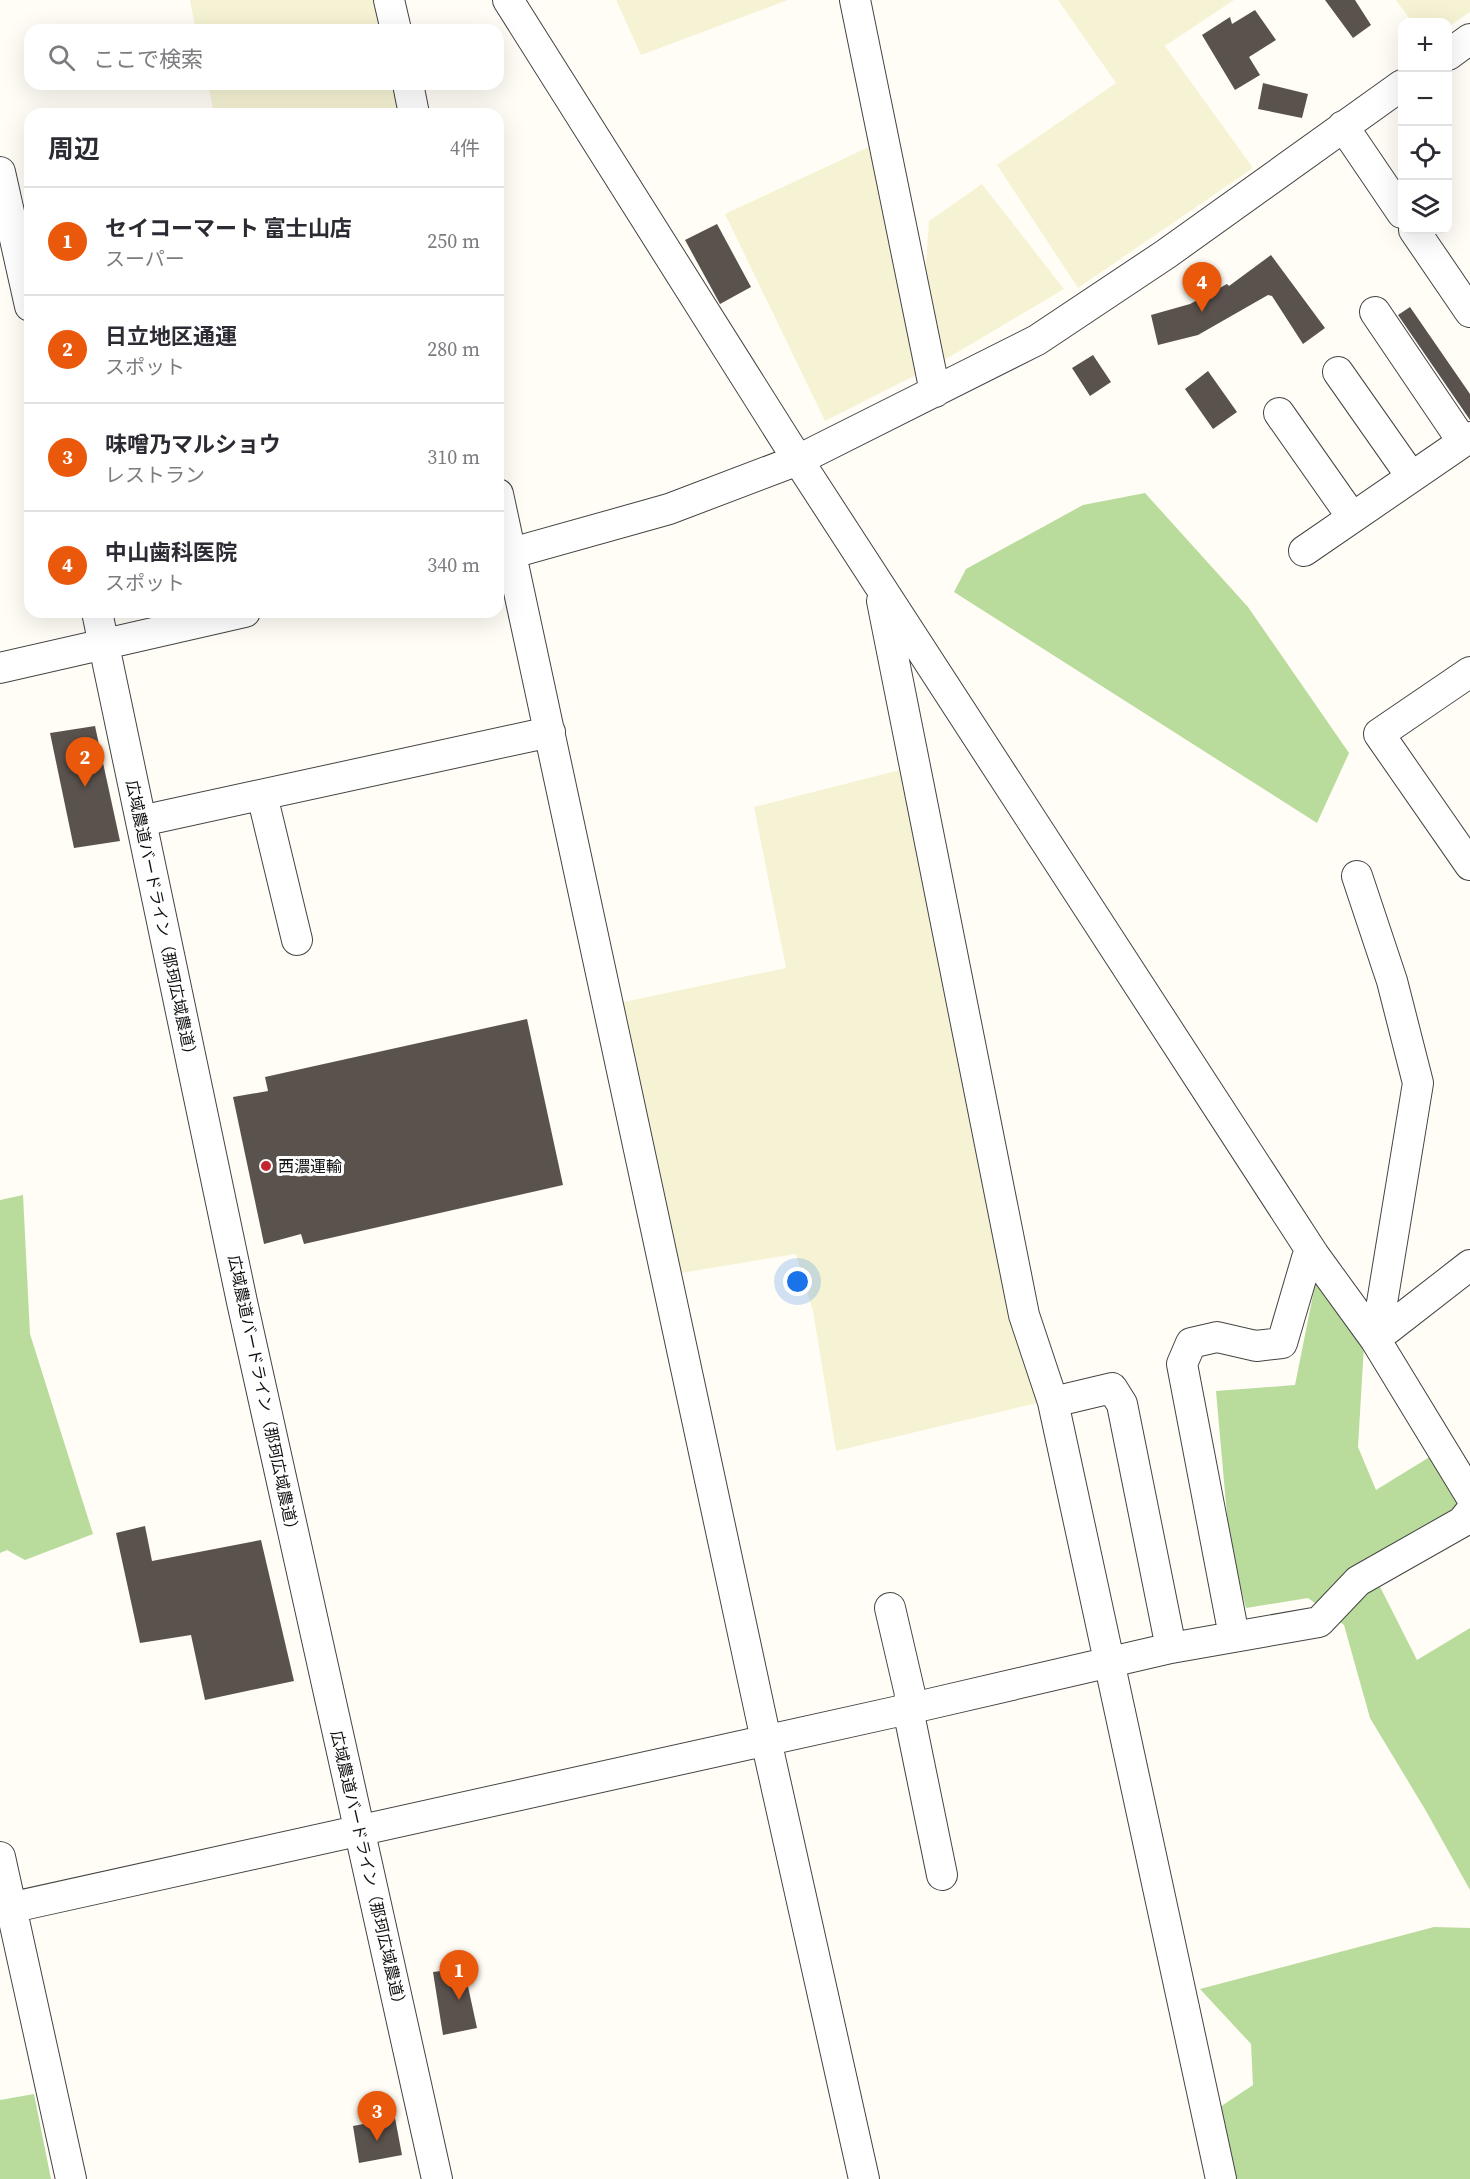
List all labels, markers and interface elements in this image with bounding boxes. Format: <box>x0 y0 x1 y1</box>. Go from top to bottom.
map controls <box>1398 18 1452 234</box>
button: + <box>1398 18 1452 72</box>
search box <box>24 24 504 90</box>
icon: search <box>45 41 78 74</box>
text: ここで検索 <box>93 44 203 74</box>
button: − <box>1398 72 1452 126</box>
button: locate <box>1398 126 1452 180</box>
text: 周辺 <box>48 131 100 167</box>
text: 4件 <box>450 134 480 162</box>
button: layers <box>1398 180 1452 234</box>
text: セイコーマート 富士山店 <box>105 213 352 243</box>
text: 1 <box>62 227 73 255</box>
text: 250 m <box>427 227 480 255</box>
text: スーパー <box>105 245 185 273</box>
pin: 4 <box>1182 262 1222 312</box>
text: 日立地区通運 <box>105 321 237 351</box>
text: 2 <box>62 335 73 363</box>
text: 280 m <box>427 335 480 363</box>
text: スポット <box>105 353 185 381</box>
text: 味噌乃マルショウ <box>105 429 281 459</box>
text: 3 <box>62 443 73 471</box>
text: 310 m <box>427 443 480 471</box>
text: レストラン <box>105 461 205 489</box>
text: 中山歯科医院 <box>105 537 237 567</box>
text: 4 <box>62 551 73 579</box>
text: 340 m <box>427 551 480 579</box>
text: スポット <box>105 569 185 597</box>
pin: 2 <box>66 738 104 787</box>
street label: 広域農道バードライン（那珂広域農道） <box>121 778 203 1064</box>
place label: 西濃運輸 <box>278 1155 342 1177</box>
marker: 西濃運輸 <box>259 1159 273 1173</box>
street label: 広域農道バードライン（那珂広域農道） <box>223 1253 305 1539</box>
your location <box>783 1267 812 1296</box>
street label: 広域農道バードライン（那珂広域農道） <box>326 1728 412 2014</box>
pin: 1 <box>440 1950 478 2000</box>
pin: 3 <box>358 2092 397 2141</box>

